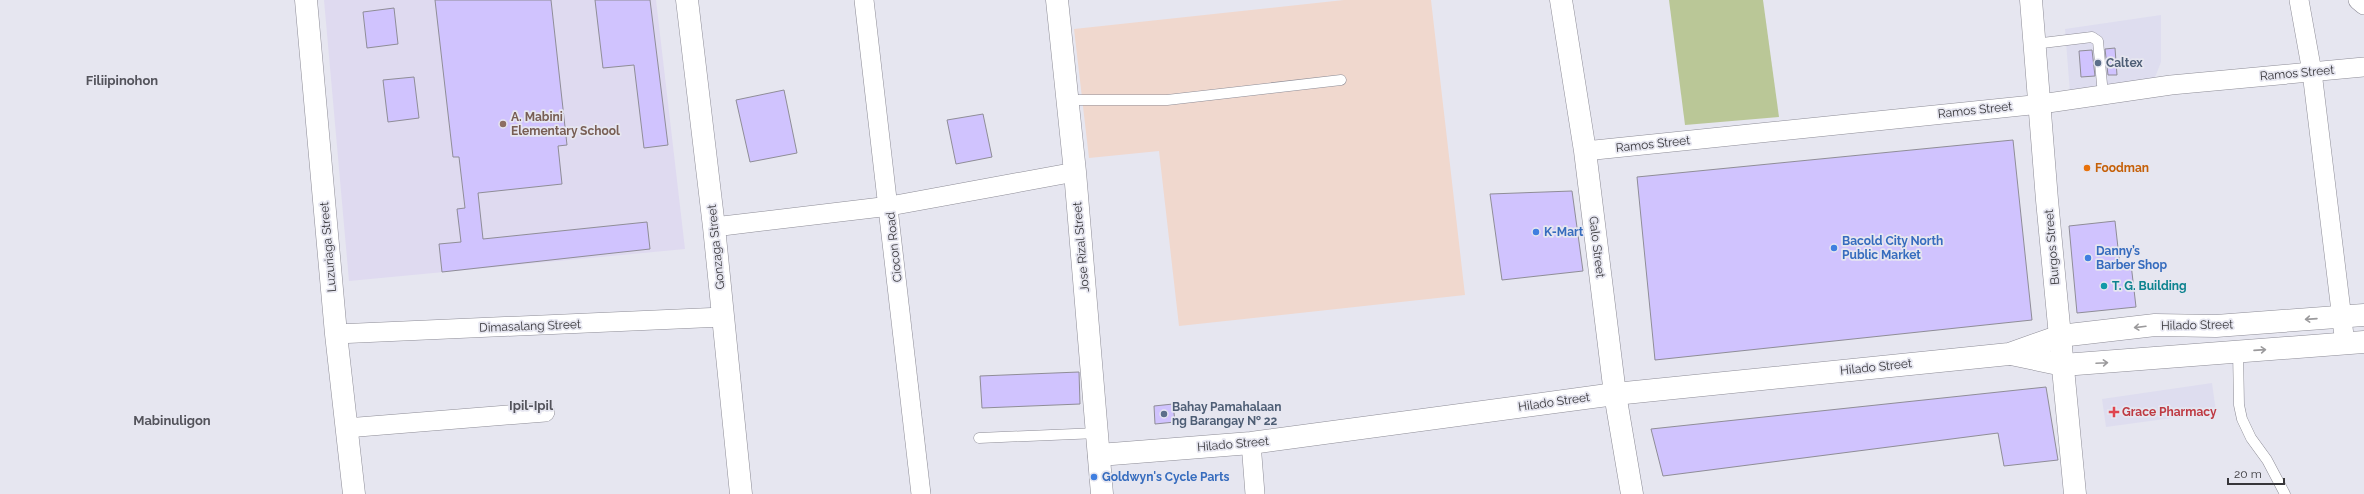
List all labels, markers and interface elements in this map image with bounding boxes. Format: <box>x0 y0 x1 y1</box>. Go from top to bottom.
place label: Caltex <box>2106 56 2143 70</box>
marker: Caltex <box>2093 58 2103 68</box>
street label: Ramos Street <box>2259 63 2335 83</box>
district label: Filiipinohon <box>86 73 158 88</box>
street label: Ramos Street <box>1937 99 2013 121</box>
place label: A. Mabini Elementary School <box>511 110 620 138</box>
marker: A. Mabini Elementary School <box>498 119 508 129</box>
street label: Ramos Street <box>1615 133 1691 155</box>
place label: Foodman <box>2095 161 2149 175</box>
marker: Foodman <box>2082 163 2092 173</box>
street label: Luzuriaga Street <box>317 201 339 293</box>
street label: Jose Rizal Street <box>1070 201 1092 293</box>
street label: Gonzaga Street <box>705 204 727 290</box>
street label: Burgos Street <box>2042 209 2062 285</box>
street label: Ciocon Road <box>883 211 905 283</box>
street label: Galo Street <box>1586 215 1608 279</box>
place label: K-Mart <box>1544 225 1584 239</box>
marker: K-Mart <box>1531 227 1541 237</box>
place label: Bacold City North Public Market <box>1842 234 1943 262</box>
marker: Bacold City North Public Market <box>1829 243 1839 253</box>
place label: Danny’s Barber Shop <box>2096 244 2168 272</box>
marker: Danny’s Barber Shop <box>2083 253 2093 263</box>
place label: T. G. Building <box>2112 279 2187 293</box>
marker: T. G. Building <box>2099 281 2109 291</box>
one-way arrow <box>2305 315 2318 322</box>
street label: Dimasalang Street <box>479 317 581 335</box>
street label: Hilado Street <box>2161 317 2233 333</box>
one-way arrow <box>2134 323 2147 331</box>
one-way arrow <box>2253 346 2266 353</box>
street label: Hilado Street <box>1839 356 1913 378</box>
one-way arrow <box>2095 359 2108 367</box>
street label: Hilado Street <box>1517 390 1591 414</box>
district label: Ipil-Ipil <box>509 398 554 413</box>
place label: Bahay Pamahalaan ng Barangay № 22 <box>1172 400 1281 428</box>
place label: Grace Pharmacy <box>2122 405 2217 419</box>
marker: Grace Pharmacy <box>2109 407 2119 417</box>
marker: Bahay Pamahalaan ng Barangay № 22 <box>1159 409 1169 419</box>
district label: Mabinuligon <box>133 413 211 428</box>
street label: Hilado Street <box>1196 434 1270 454</box>
scale bar <box>2228 460 2284 486</box>
text: 20 m <box>2234 467 2262 481</box>
place label: Goldwyn's Cycle Parts <box>1102 470 1230 484</box>
marker: Goldwyn's Cycle Parts <box>1089 472 1099 482</box>

